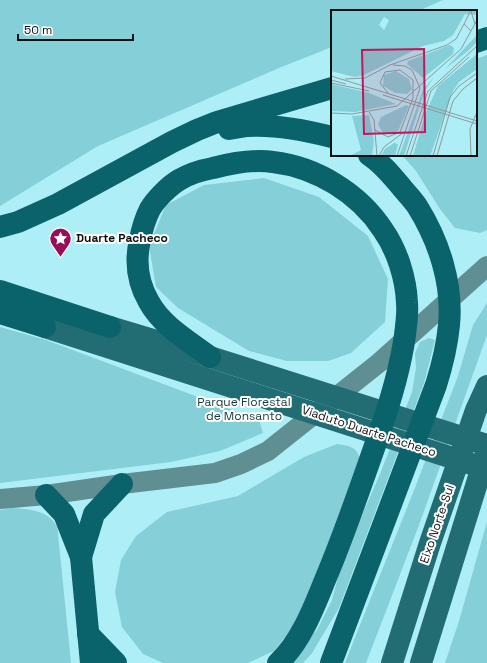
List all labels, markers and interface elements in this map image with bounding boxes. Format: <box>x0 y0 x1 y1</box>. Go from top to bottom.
inset map <box>331 10 477 156</box>
scale bar <box>18 16 133 42</box>
text: 50 m <box>24 22 52 38</box>
place icon: Duarte Pacheco <box>48 225 74 258</box>
place label: Duarte Pacheco <box>76 230 168 246</box>
park label: Parque Florestal de Monsanto <box>197 394 291 424</box>
street label: Viaduto Duarte Pacheco <box>300 402 438 460</box>
street label: Eixo Norte-Sul <box>416 482 458 566</box>

